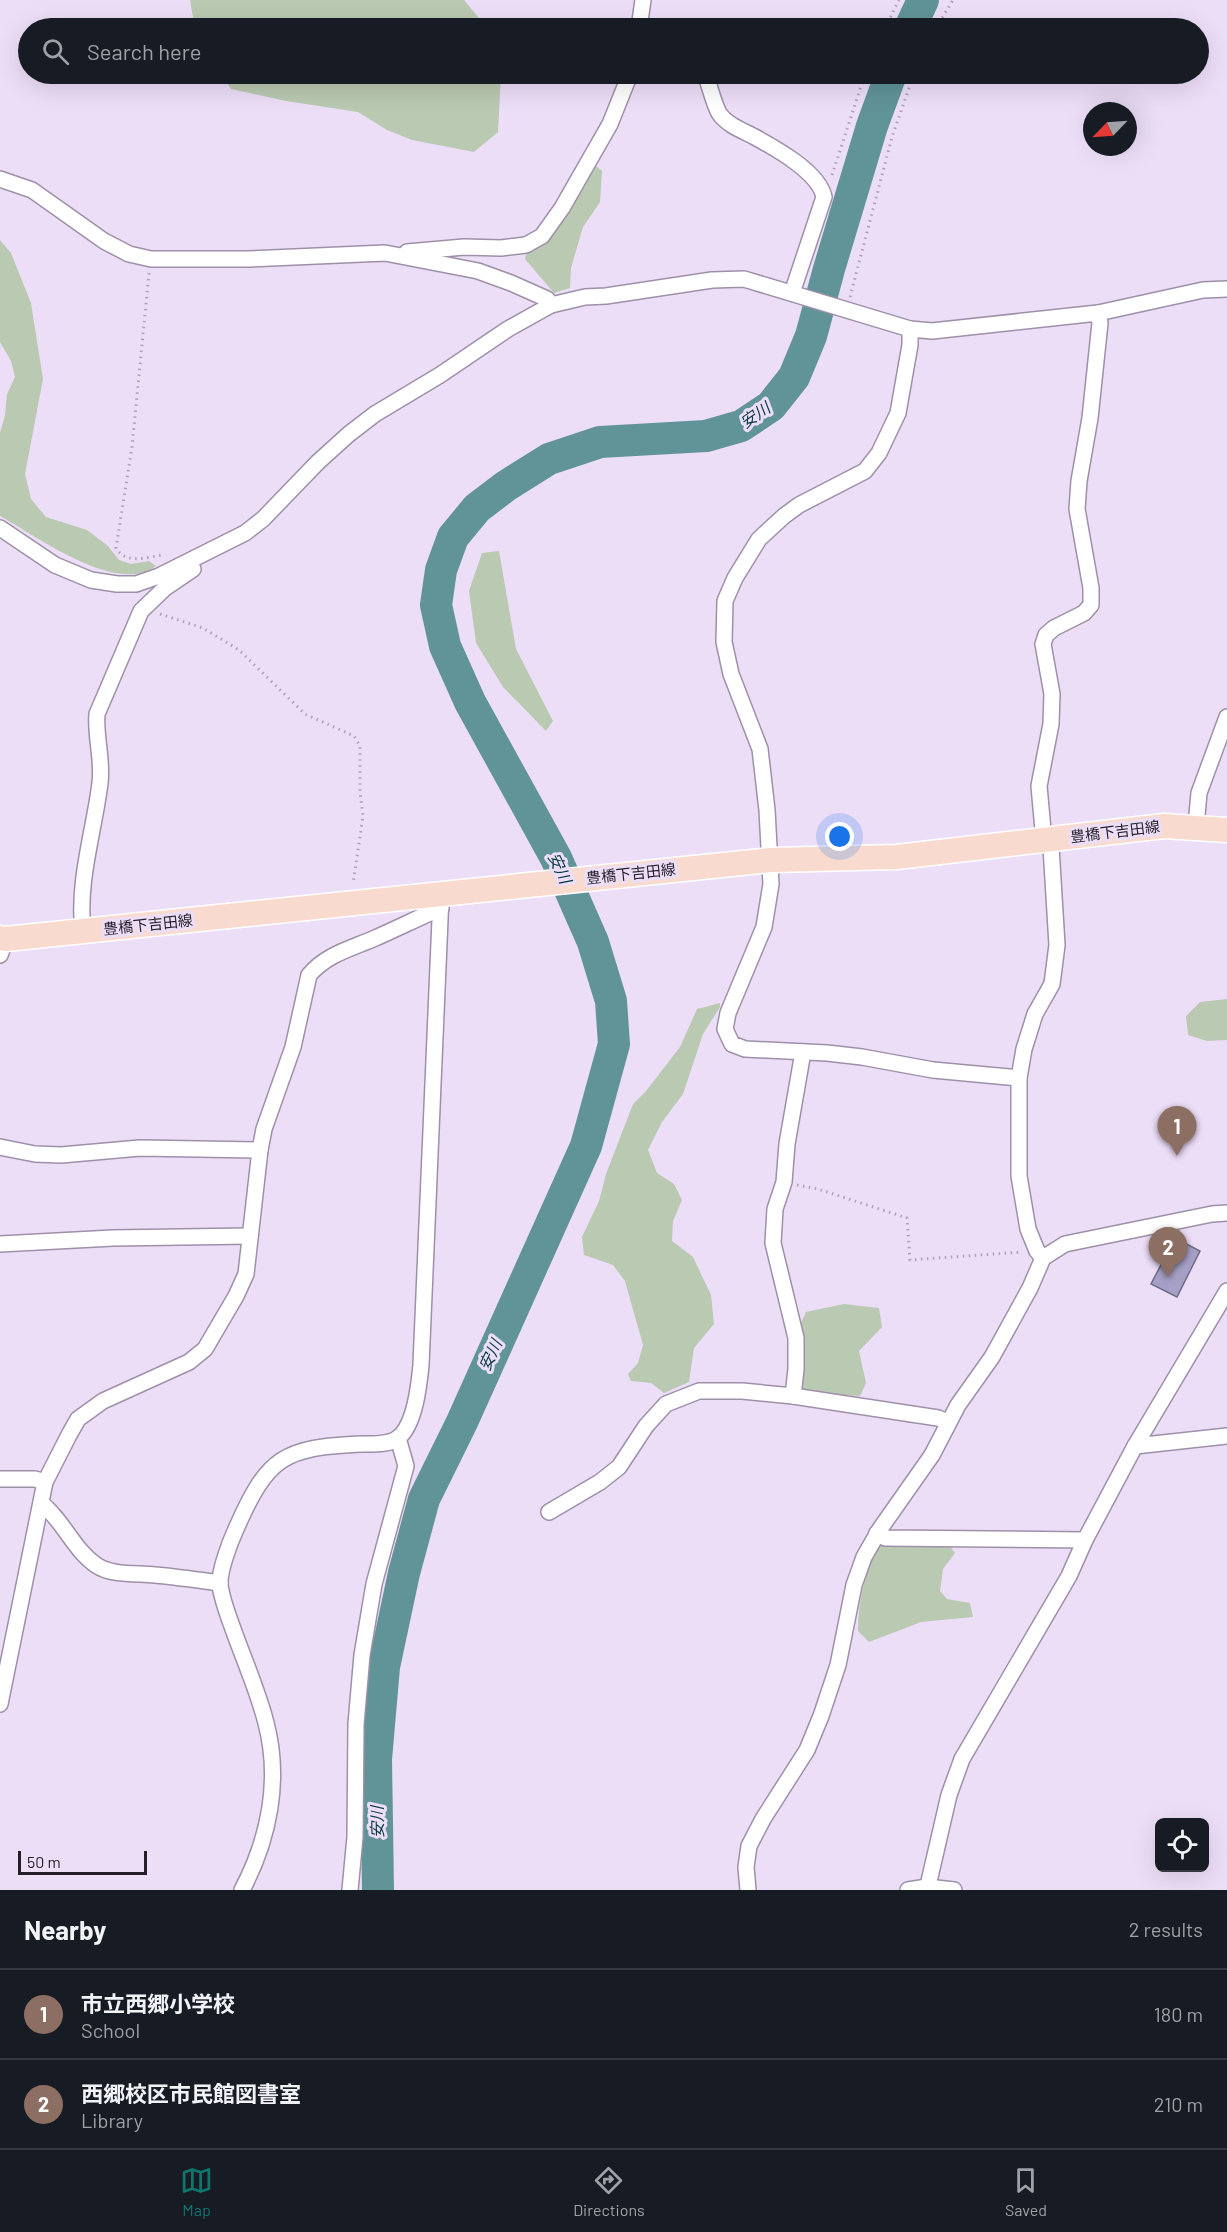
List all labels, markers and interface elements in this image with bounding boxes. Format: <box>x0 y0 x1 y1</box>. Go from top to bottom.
search box <box>18 18 1209 84</box>
icon: search <box>39 35 72 68</box>
text: Search here <box>87 38 201 64</box>
north arrow <box>1083 102 1137 156</box>
water label: 安川 <box>736 396 775 432</box>
street label: 豊橋下吉田線 <box>1069 817 1161 845</box>
your location <box>825 822 854 851</box>
water label: 安川 <box>545 849 577 888</box>
street label: 豊橋下吉田線 <box>585 859 677 887</box>
street label: 豊橋下吉田線 <box>102 910 194 938</box>
pin: 1 <box>1158 1106 1196 1156</box>
pin: 2 <box>1148 1228 1188 1277</box>
water label: 安川 <box>474 1334 506 1373</box>
water label: 安川 <box>367 1804 386 1838</box>
map controls <box>1155 1818 1209 1872</box>
button: locate <box>1155 1818 1209 1872</box>
scale bar <box>18 1848 147 1876</box>
text: 50 m <box>27 1852 61 1871</box>
text: Nearby <box>24 1914 106 1945</box>
text: 2 results <box>1129 1917 1203 1941</box>
text: 市立西郷小学校 <box>81 1990 235 2016</box>
text: 1 <box>40 2002 47 2026</box>
text: 180 m <box>1154 2002 1203 2026</box>
text: School <box>81 2018 140 2042</box>
text: 西郷校区市民館図書室 <box>81 2080 301 2106</box>
text: 2 <box>38 2092 49 2116</box>
text: 210 m <box>1154 2092 1203 2116</box>
text: Library <box>81 2108 143 2132</box>
tab: Map <box>180 2164 213 2219</box>
tab: Directions <box>573 2164 645 2219</box>
tab: Saved <box>1005 2164 1047 2219</box>

